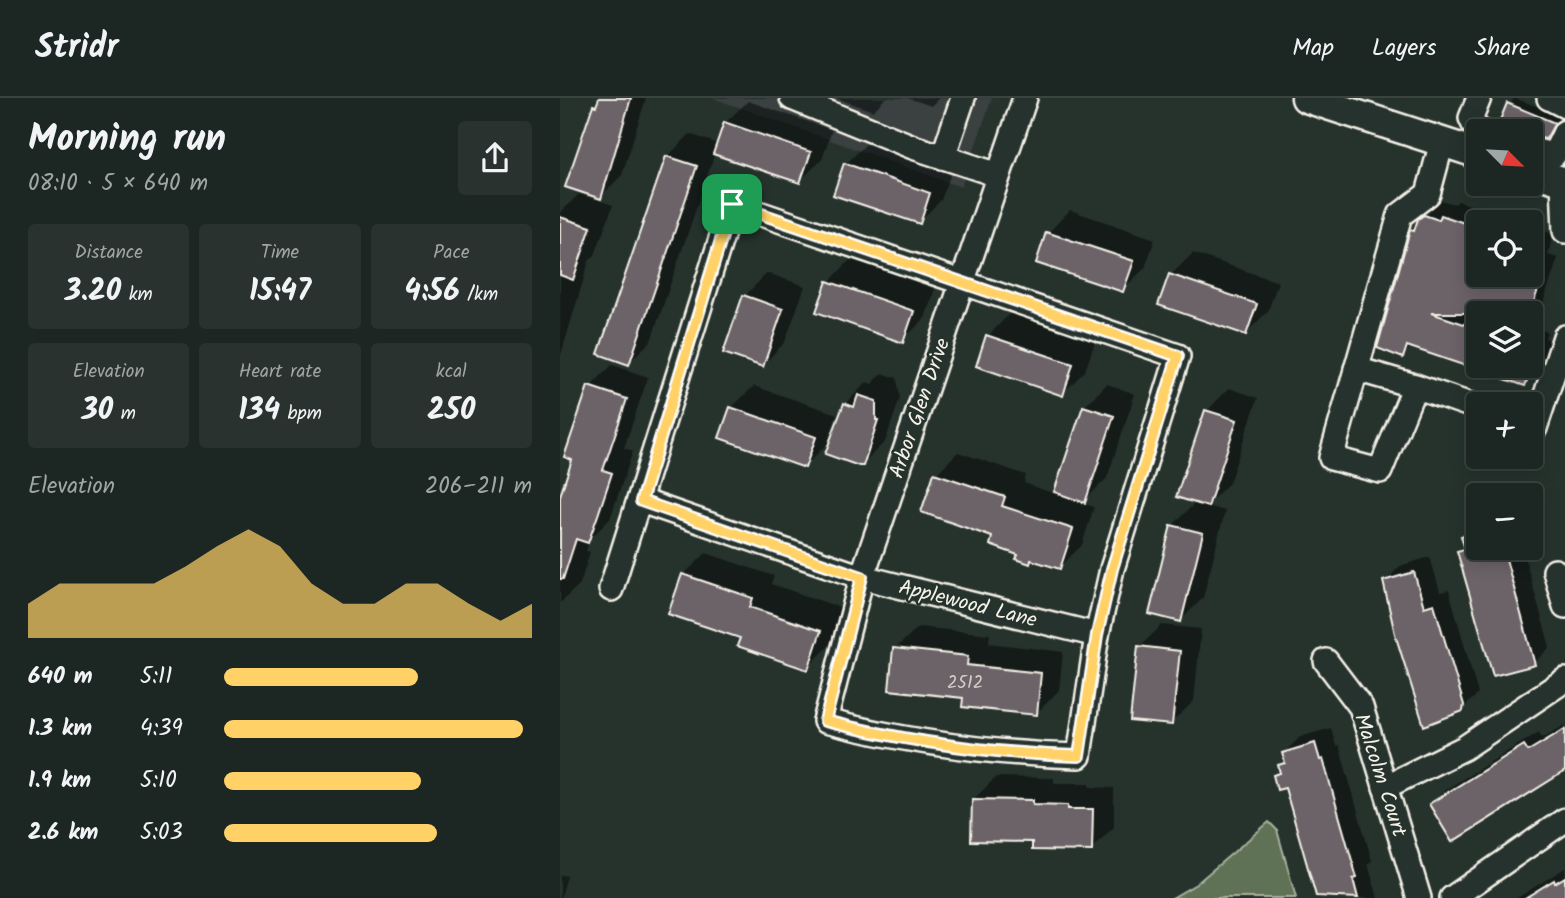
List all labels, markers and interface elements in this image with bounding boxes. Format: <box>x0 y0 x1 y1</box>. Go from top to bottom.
text: Stridr <box>35 22 118 75</box>
text: Map <box>1292 29 1334 68</box>
text: Layers <box>1372 29 1436 68</box>
text: Share <box>1474 29 1530 68</box>
text: Morning run <box>28 110 226 170</box>
north arrow <box>1466 119 1544 196</box>
map controls <box>1466 119 1543 560</box>
button: share <box>458 121 532 195</box>
text: 08:10 · 5 × 640 m <box>28 166 208 202</box>
pin <box>702 174 762 234</box>
icon: arrive <box>713 185 751 223</box>
button: locate <box>1466 210 1543 287</box>
text: Distance <box>75 238 143 268</box>
text: Time <box>261 238 299 268</box>
text: Pace <box>433 238 469 268</box>
text: 3.20 <box>65 268 121 316</box>
text: 15:47 <box>249 268 311 316</box>
text: 4:56 <box>405 268 460 316</box>
text: km <box>121 280 153 310</box>
text: /km <box>460 280 498 310</box>
button: layers <box>1466 301 1543 378</box>
street label: Arbor Glen Drive <box>881 333 960 483</box>
text: Elevation <box>73 357 145 387</box>
text: Heart rate <box>239 357 321 387</box>
text: kcal <box>436 357 467 387</box>
text: 30 <box>81 387 113 435</box>
text: 134 <box>238 387 280 435</box>
text: 250 <box>427 387 475 435</box>
button: + <box>1466 392 1543 469</box>
text: m <box>113 399 136 429</box>
text: bpm <box>280 399 322 429</box>
text: Elevation <box>28 469 115 505</box>
text: 206–211 m <box>425 469 532 505</box>
button: − <box>1466 483 1543 560</box>
street label: Applewood Lane <box>895 571 1041 638</box>
text: 640 m <box>28 659 93 695</box>
text: 5:11 <box>140 659 172 695</box>
house number: 2512 <box>947 669 983 698</box>
street label: Malcolm Court <box>1344 710 1415 842</box>
text: 1.3 km <box>28 711 92 747</box>
text: 4:39 <box>140 711 183 747</box>
text: 1.9 km <box>28 763 91 799</box>
text: 5:10 <box>140 763 177 799</box>
text: 2.6 km <box>28 815 98 851</box>
text: 5:03 <box>140 815 183 851</box>

